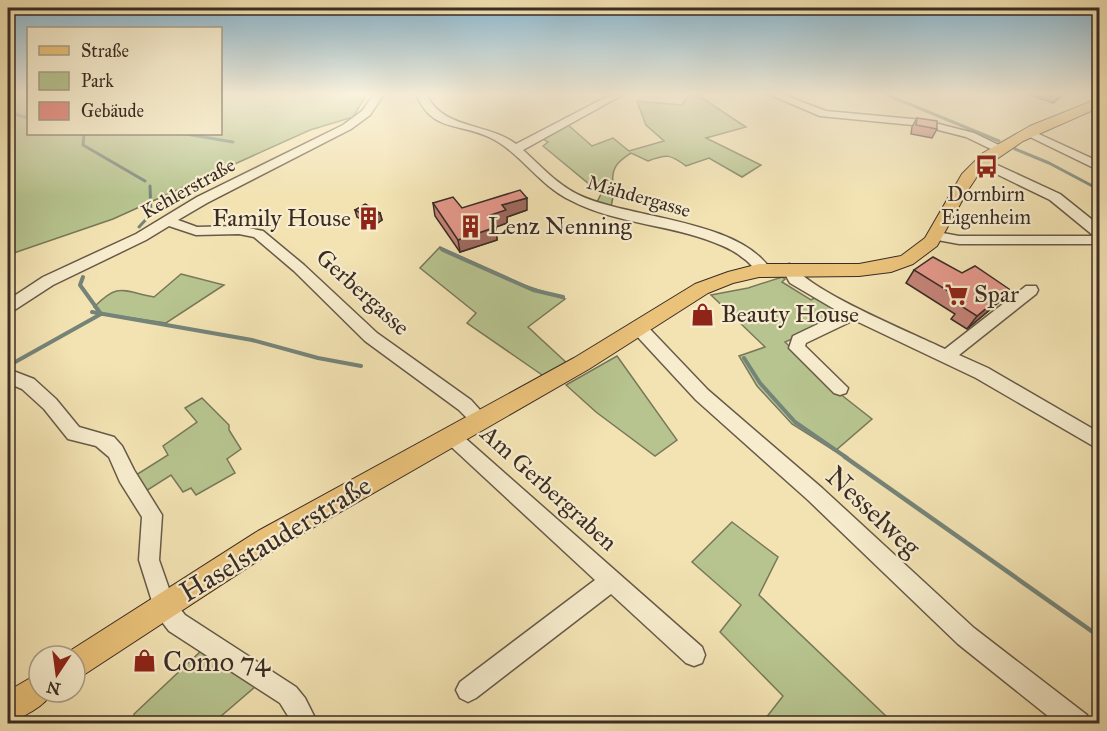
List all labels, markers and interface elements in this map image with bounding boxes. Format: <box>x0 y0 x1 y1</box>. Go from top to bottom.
legend <box>27 27 222 135</box>
text: Straße <box>81 40 129 62</box>
text: Park <box>81 70 114 92</box>
text: Gebäude <box>81 100 144 122</box>
street label: Kehlerstraße <box>137 152 239 224</box>
bus stop icon: Dornbirn Eigenheim <box>973 154 999 180</box>
street label: Mähdergasse <box>584 170 694 223</box>
place label: Dornbirn Eigenheim <box>941 182 1031 230</box>
place label: Family House <box>212 203 351 233</box>
building icon: Family House <box>356 205 382 231</box>
place label: Lenz Nenning <box>488 211 632 241</box>
building icon: Lenz Nenning <box>457 213 483 239</box>
street label: Gerbergasse <box>310 242 416 342</box>
place label: Spar <box>974 279 1019 309</box>
supermarket icon: Spar <box>943 281 969 307</box>
place label: Beauty House <box>721 299 859 329</box>
shop icon: Beauty House <box>690 301 716 327</box>
street label: Am Gerbergraben <box>474 418 624 557</box>
street label: Nesselweg <box>819 459 929 565</box>
street label: Haselstauderstraße <box>173 467 377 609</box>
north arrow <box>27 644 87 704</box>
place label: Como 74 <box>163 644 271 679</box>
shop icon: Como 74 <box>132 648 158 674</box>
text: N <box>45 677 62 699</box>

